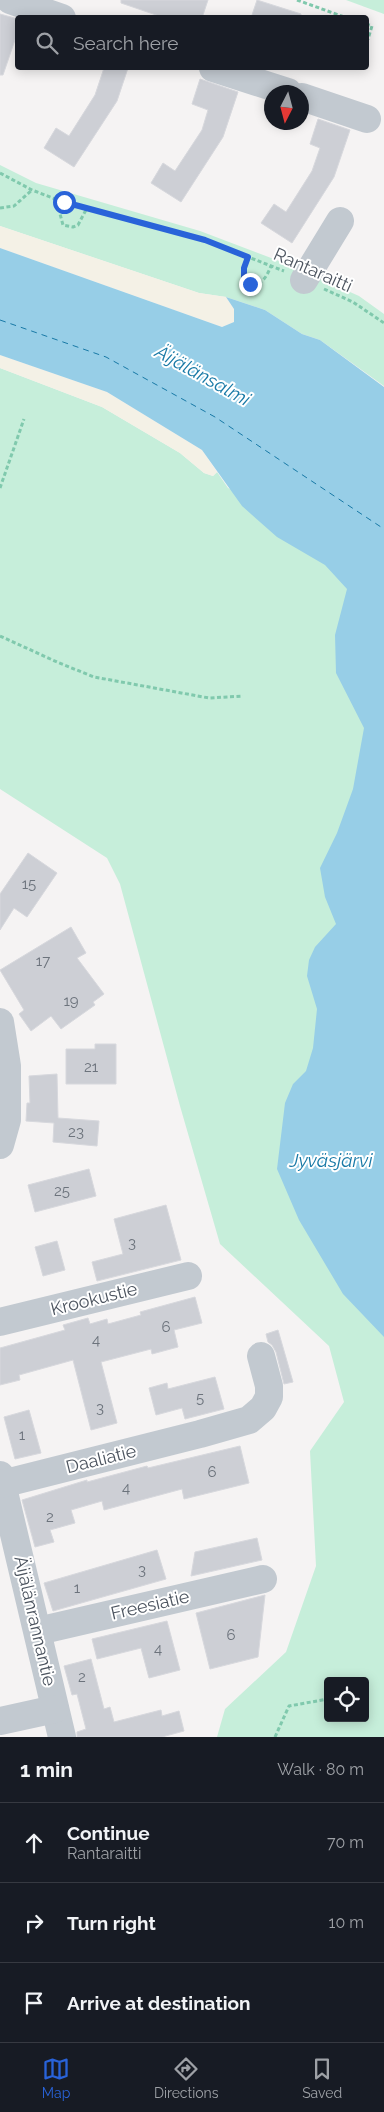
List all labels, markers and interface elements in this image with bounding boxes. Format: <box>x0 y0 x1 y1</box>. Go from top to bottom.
search box <box>15 15 369 70</box>
icon: search <box>33 29 61 57</box>
text: Search here <box>73 32 179 54</box>
north arrow <box>264 85 309 130</box>
route start <box>53 191 76 214</box>
street label: Rantaraitti <box>271 243 356 296</box>
route end <box>239 273 262 296</box>
water label: Äijälänsalmi <box>151 339 255 411</box>
house number: 15 <box>22 875 36 893</box>
house number: 17 <box>36 952 50 970</box>
house number: 19 <box>63 992 79 1010</box>
house number: 21 <box>84 1058 99 1076</box>
house number: 23 <box>68 1123 84 1141</box>
water label: Jyväsjärvi <box>289 1149 373 1171</box>
house number: 25 <box>54 1182 70 1200</box>
house number: 3 <box>128 1234 136 1252</box>
street label: Krookustie <box>48 1278 140 1319</box>
house number: 6 <box>161 1318 171 1336</box>
house number: 4 <box>92 1331 100 1349</box>
house number: 5 <box>196 1389 204 1407</box>
house number: 3 <box>96 1399 104 1417</box>
house number: 1 <box>19 1426 26 1444</box>
street label: Daaliatie <box>64 1440 139 1477</box>
house number: 6 <box>207 1463 217 1481</box>
house number: 4 <box>122 1479 130 1497</box>
house number: 2 <box>46 1508 54 1526</box>
street label: Äijälänrannantie <box>10 1554 61 1688</box>
house number: 3 <box>138 1561 146 1579</box>
house number: 1 <box>74 1579 81 1597</box>
street label: Freesiatie <box>109 1585 192 1624</box>
house number: 6 <box>226 1626 236 1644</box>
house number: 4 <box>154 1640 162 1658</box>
house number: 2 <box>78 1668 86 1686</box>
map controls <box>324 1677 369 1722</box>
button: locate <box>324 1677 369 1722</box>
text: 1 min <box>20 1757 73 1782</box>
text: Walk · 80 m <box>277 1760 364 1779</box>
text: Continue <box>67 1822 150 1844</box>
icon: ahead <box>20 1829 48 1857</box>
text: 70 m <box>327 1833 364 1852</box>
text: Rantaraitti <box>67 1844 141 1863</box>
icon: right <box>20 1909 48 1937</box>
text: Turn right <box>67 1912 156 1934</box>
text: 10 m <box>329 1913 364 1932</box>
icon: arrive <box>20 1989 48 2017</box>
text: Arrive at destination <box>67 1992 251 2014</box>
tab: Map <box>42 2055 70 2101</box>
tab: Directions <box>154 2055 219 2101</box>
tab: Saved <box>302 2055 342 2101</box>

